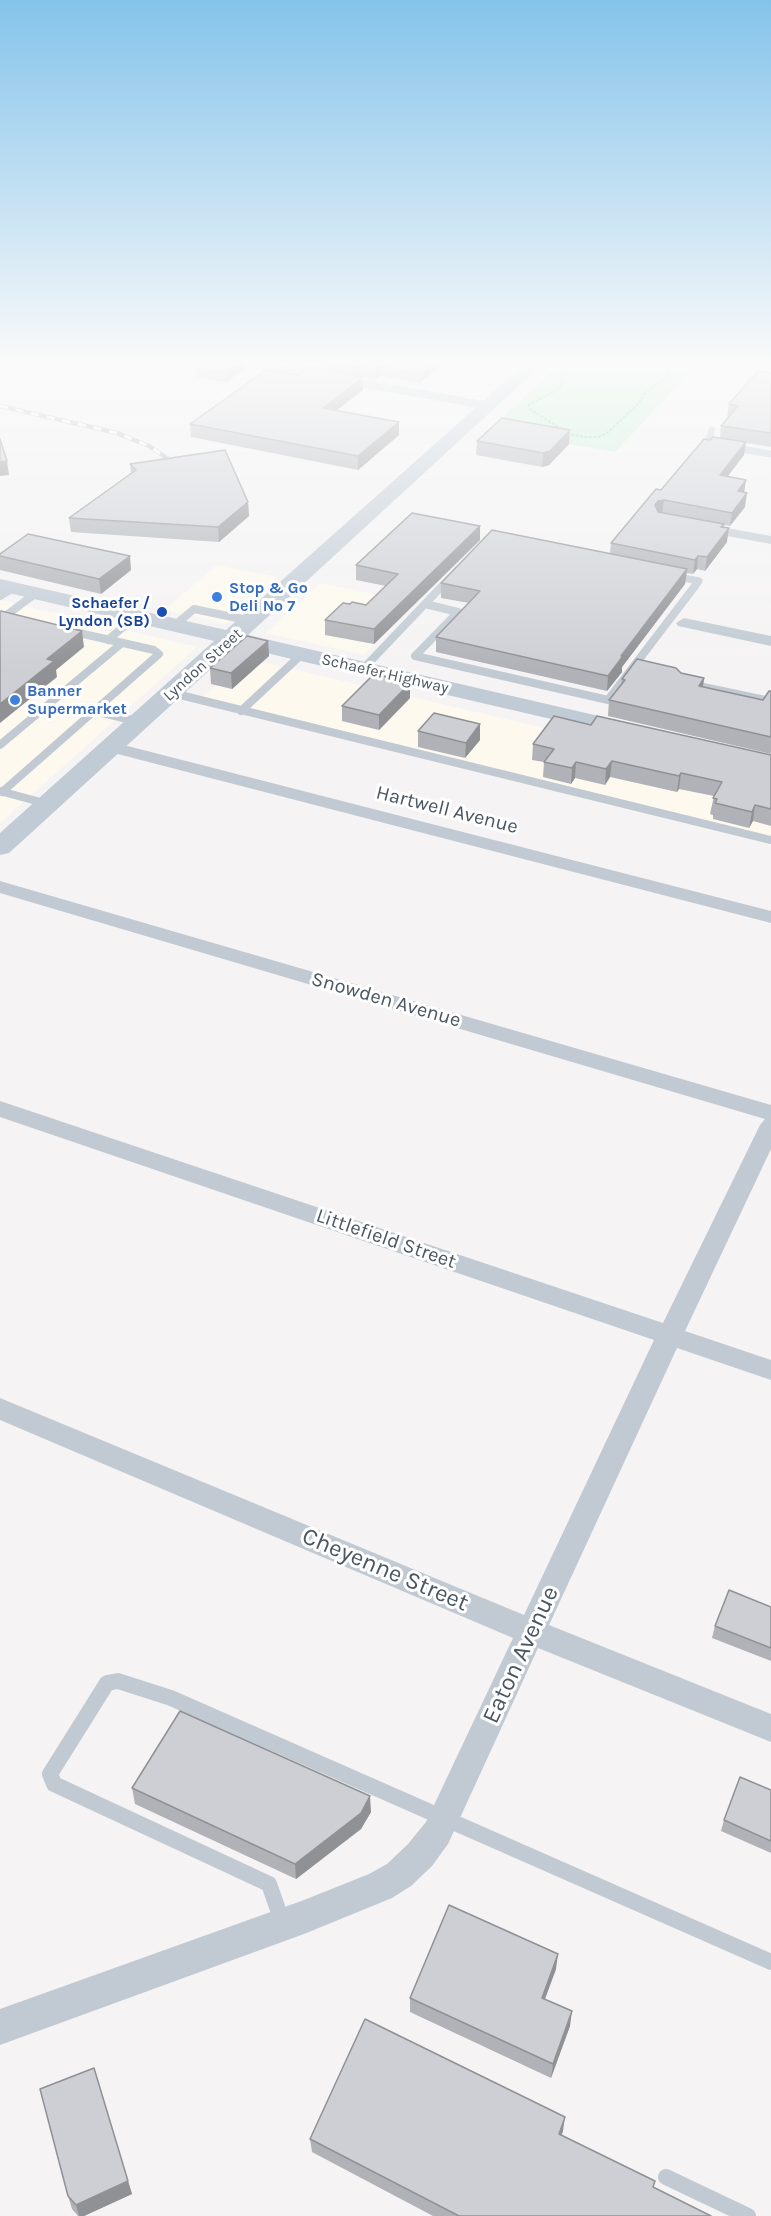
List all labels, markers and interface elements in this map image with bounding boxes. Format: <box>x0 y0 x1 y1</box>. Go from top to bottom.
place label: Stop & Go Deli No 7 <box>229 578 308 616</box>
marker: Stop & Go Deli No 7 <box>210 590 224 604</box>
place label: Schaefer / Lyndon (SB) <box>58 593 150 631</box>
marker: Schaefer / Lyndon (SB) <box>155 605 169 619</box>
street label: Lyndon Street <box>160 624 246 706</box>
street label: Schaefer Highway <box>320 650 450 698</box>
place label: Banner Supermarket <box>27 681 127 719</box>
marker: Banner Supermarket <box>8 693 22 707</box>
street label: Hartwell Avenue <box>373 781 521 839</box>
street label: Snowden Avenue <box>309 967 463 1033</box>
street label: Littlefield Street <box>313 1204 459 1274</box>
street label: Cheyenne Street <box>298 1522 472 1618</box>
street label: Eaton Avenue <box>477 1582 565 1728</box>

